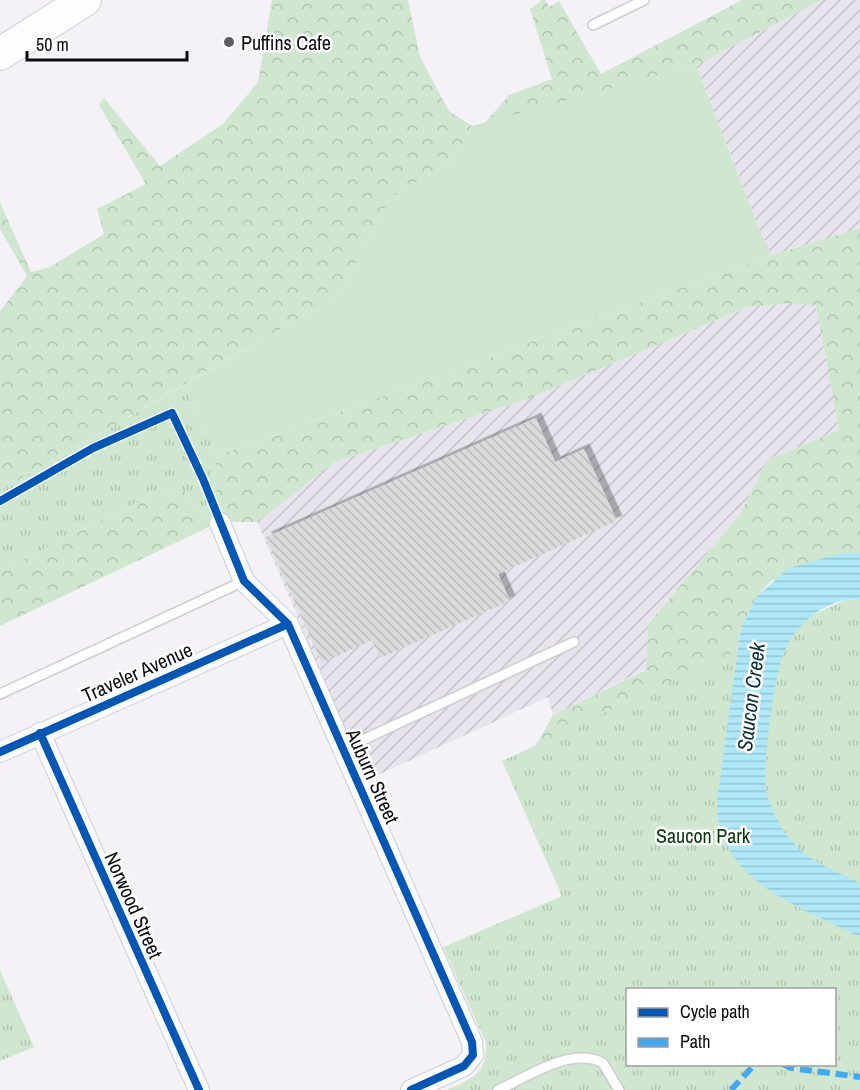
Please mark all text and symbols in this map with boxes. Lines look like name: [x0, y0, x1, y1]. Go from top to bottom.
scale bar: [27, 24, 188, 62]
place label: Puffins Cafe: [241, 29, 331, 56]
text: 50 m: [36, 32, 69, 57]
marker: Puffins Cafe: [222, 35, 236, 49]
street label: Traveler Avenue: [77, 636, 197, 708]
water label: Saucon Creek: [730, 640, 772, 753]
street label: Auburn Street: [340, 723, 406, 828]
park label: Saucon Park: [656, 822, 751, 849]
street label: Norwood Street: [98, 847, 170, 963]
legend: [626, 988, 836, 1066]
text: Cycle path: [680, 999, 750, 1024]
text: Path: [680, 1029, 710, 1054]

